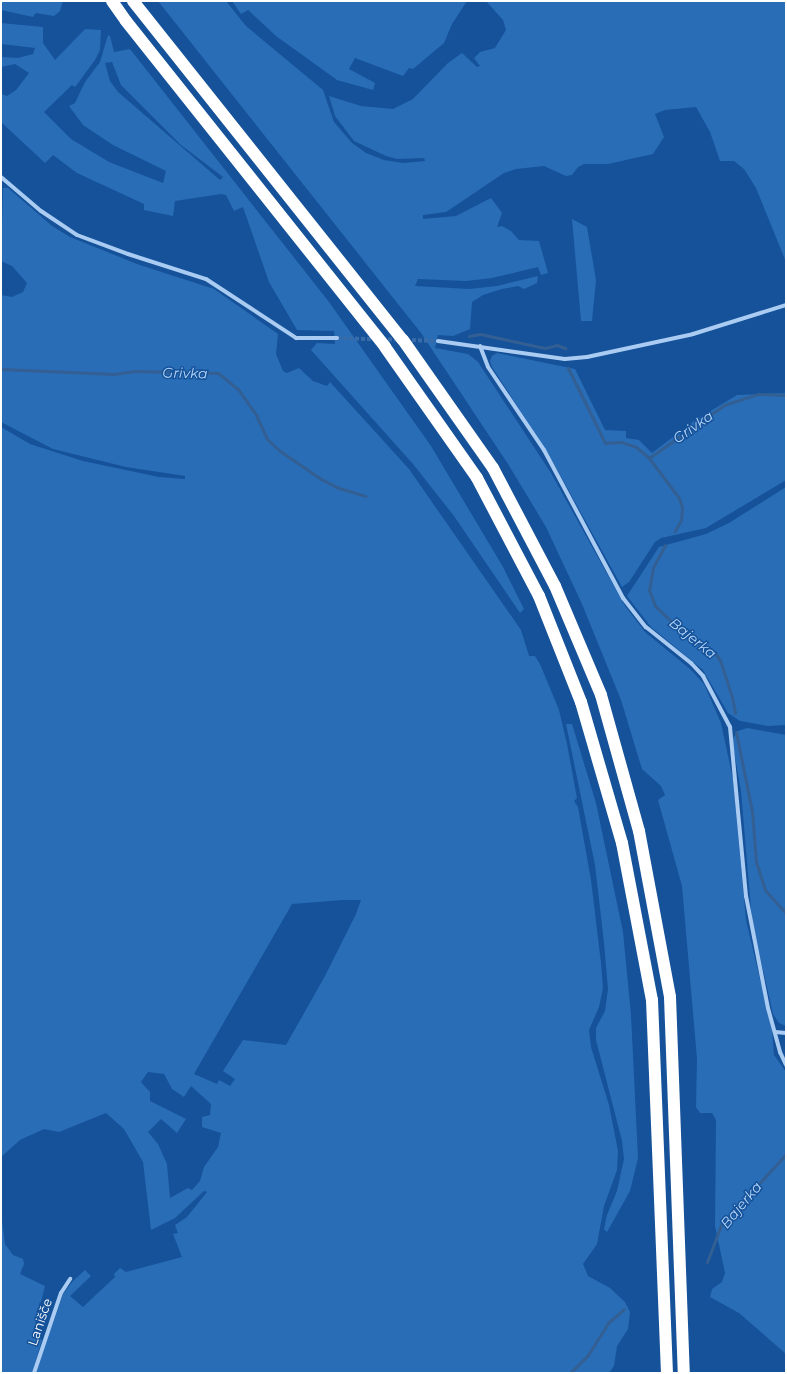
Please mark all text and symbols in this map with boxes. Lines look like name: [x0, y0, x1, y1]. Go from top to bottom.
water label: Grivka: [162, 364, 208, 382]
water label: Grivka: [670, 407, 716, 447]
water label: Bajerka: [666, 614, 720, 662]
water label: Bajerka: [717, 1178, 765, 1232]
street label: Lanišče: [25, 1296, 55, 1348]

